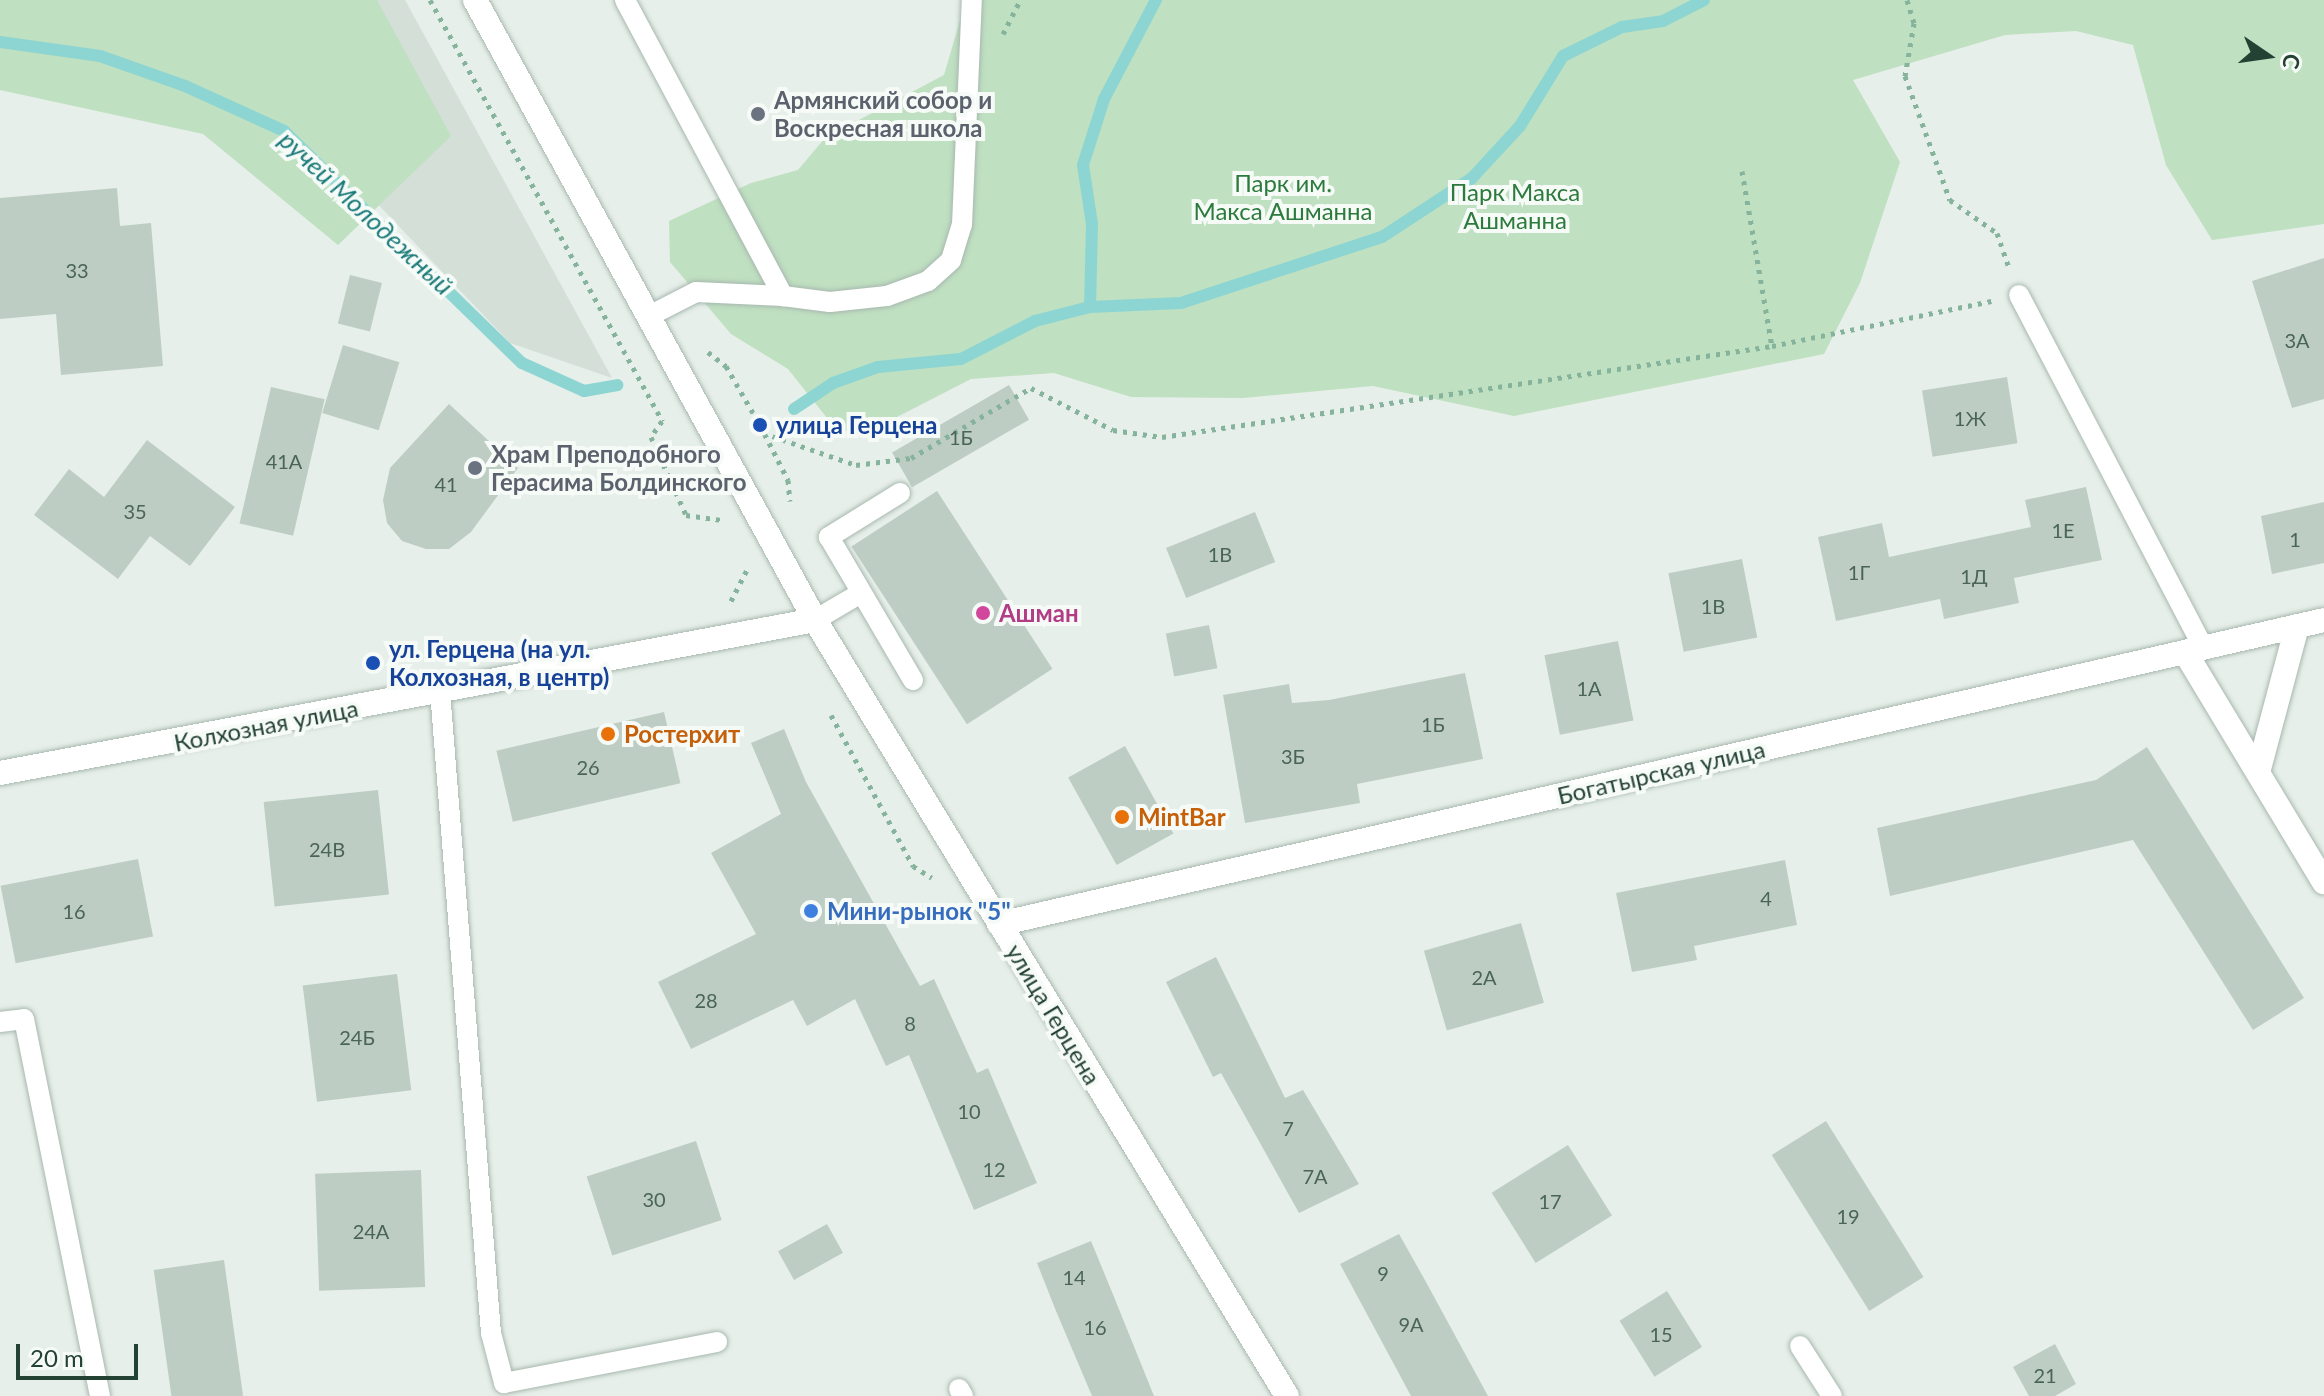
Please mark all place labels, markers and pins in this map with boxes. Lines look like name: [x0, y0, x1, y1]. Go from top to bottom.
place label: Армянский собор и Воскресная школа: [774, 86, 992, 142]
marker: Армянский собор и Воскресная школа: [749, 105, 767, 123]
place label: улица Герцена: [776, 411, 937, 439]
marker: улица Герцена: [751, 416, 769, 434]
place label: Храм Преподобного Герасима Болдинского: [491, 440, 746, 496]
marker: Храм Преподобного Герасима Болдинского: [466, 459, 484, 477]
place label: Ашман: [999, 599, 1079, 627]
marker: Ашман: [974, 604, 992, 622]
place label: ул. Герцена (на ул. Колхозная, в центр): [389, 635, 609, 691]
marker: ул. Герцена (на ул. Колхозная, в центр): [364, 654, 382, 672]
place label: Ростерхит: [624, 720, 740, 748]
marker: Ростерхит: [599, 725, 617, 743]
place label: MintBar: [1138, 803, 1226, 831]
marker: MintBar: [1113, 808, 1131, 826]
place label: Мини-рынок "5": [827, 897, 1011, 925]
marker: Мини-рынок "5": [802, 902, 820, 920]

